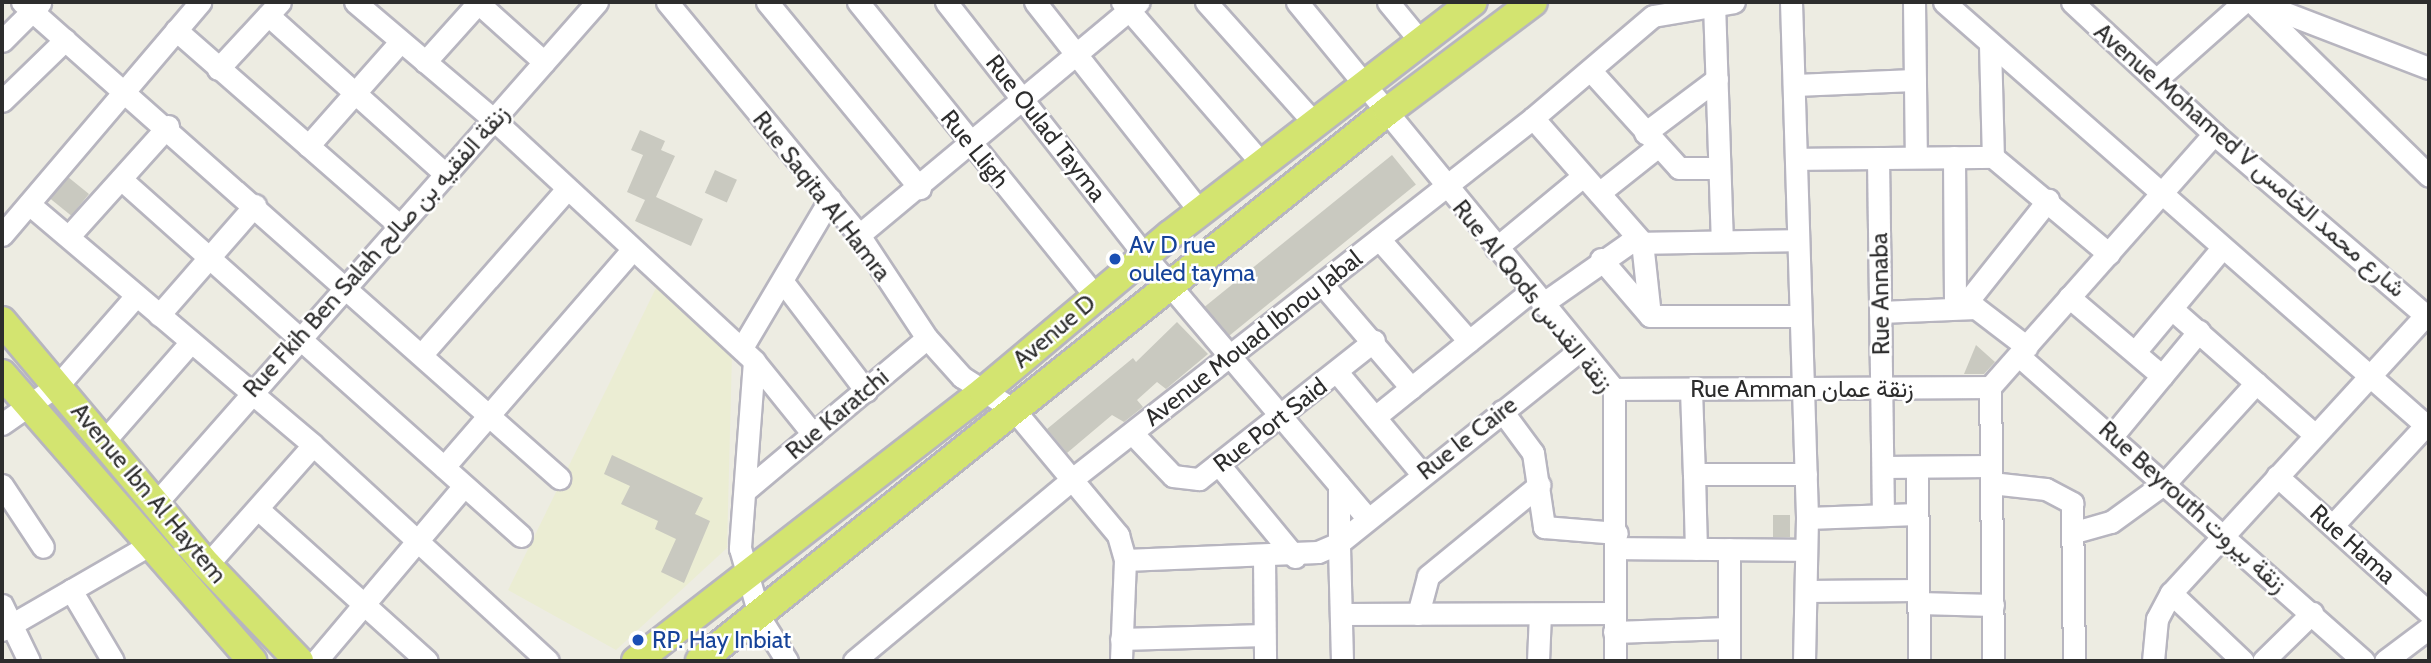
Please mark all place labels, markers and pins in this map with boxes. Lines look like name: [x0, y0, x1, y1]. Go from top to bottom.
place label: Av D rue ouled tayma: [1129, 231, 1255, 287]
marker: Av D rue ouled tayma: [1107, 251, 1123, 267]
place label: RP. Hay Inbiat: [652, 626, 791, 654]
marker: RP. Hay Inbiat: [630, 632, 646, 648]

